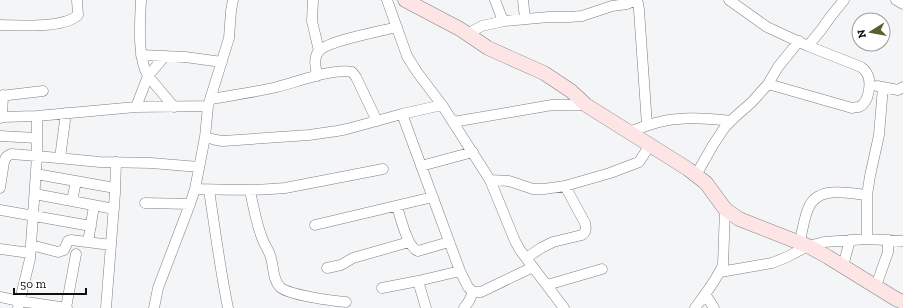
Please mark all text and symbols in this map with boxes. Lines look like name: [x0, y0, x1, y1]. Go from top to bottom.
north arrow: [851, 12, 891, 52]
text: N: [854, 28, 869, 39]
scale bar: [14, 270, 86, 296]
text: 50 m: [20, 277, 47, 291]

